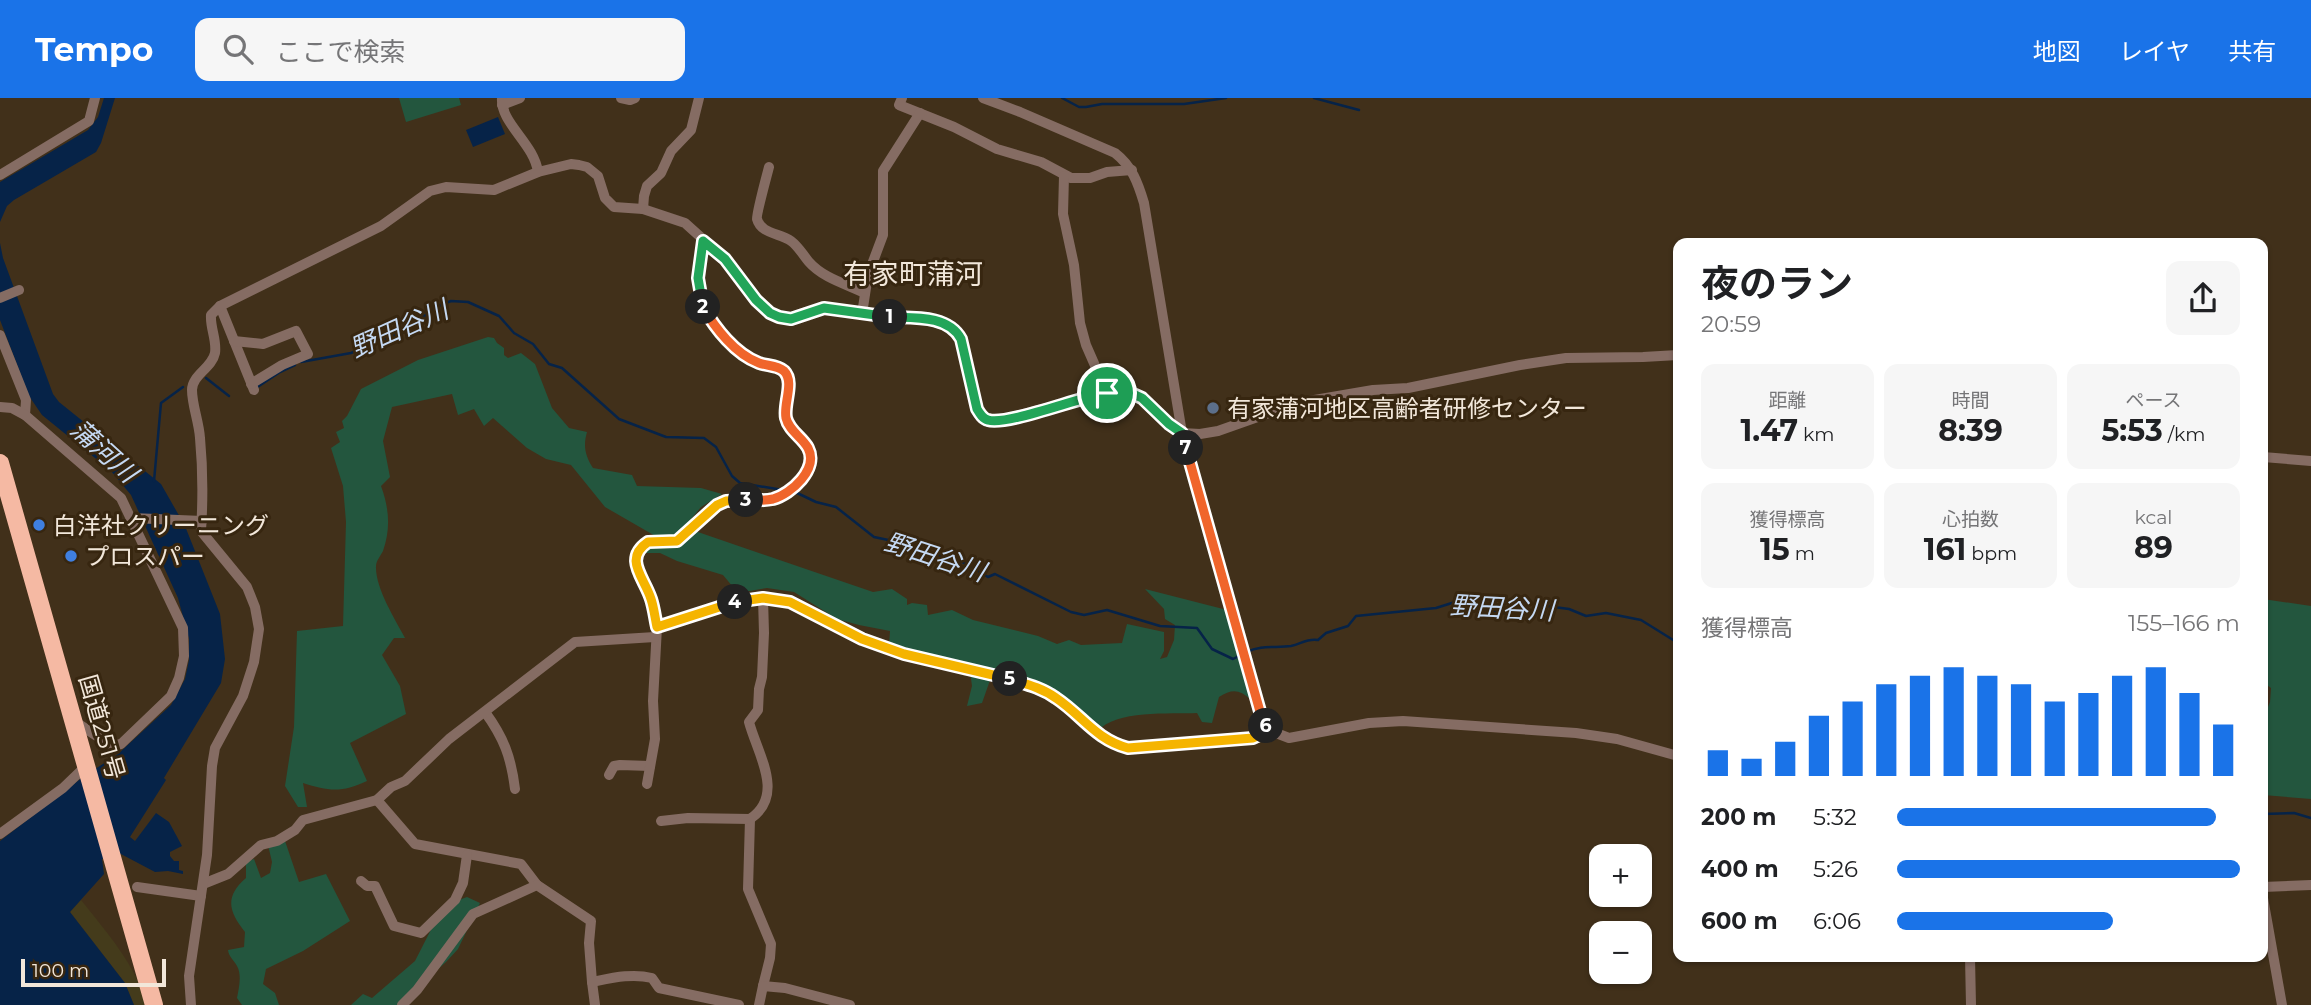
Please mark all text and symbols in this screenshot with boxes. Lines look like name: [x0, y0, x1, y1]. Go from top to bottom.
search box: [195, 18, 685, 81]
text: Tempo: [35, 29, 153, 69]
icon: search: [219, 30, 257, 68]
text: ここで検索: [275, 36, 405, 68]
text: 地図: [2033, 37, 2081, 66]
text: レイヤ: [2119, 37, 2190, 66]
text: 共有: [2228, 37, 2276, 66]
district label: 有家町蒲河: [843, 257, 983, 291]
text: 夜のラン: [1701, 260, 1853, 307]
button: share: [2166, 261, 2240, 335]
pin: 2: [686, 290, 720, 325]
water label: 野田谷川: [345, 292, 456, 365]
text: 2: [697, 295, 708, 318]
pin: 1: [872, 300, 908, 334]
text: 1: [886, 305, 893, 328]
text: 20:59: [1701, 310, 1761, 338]
pin: [1077, 363, 1137, 423]
icon: arrive: [1088, 374, 1126, 412]
text: 距離: [1768, 389, 1807, 412]
text: 時間: [1951, 389, 1990, 412]
text: ペース: [2125, 389, 2182, 412]
place label: 有家蒲河地区高齢者研修センター: [1227, 394, 1587, 423]
marker: 有家蒲河地区高齢者研修センター: [1205, 400, 1221, 416]
text: 1.47: [1741, 412, 1798, 449]
text: 8:39: [1938, 412, 2003, 449]
text: 5:53: [2102, 412, 2163, 449]
water label: 蒲河川: [64, 413, 146, 491]
text: km: [1798, 423, 1835, 446]
text: /km: [2163, 423, 2206, 446]
pin: 7: [1168, 430, 1204, 466]
text: 7: [1180, 436, 1191, 459]
pin: 3: [728, 482, 764, 518]
text: 3: [740, 488, 751, 511]
text: kcal: [2135, 506, 2172, 529]
text: 獲得標高: [1749, 508, 1826, 531]
text: 心拍数: [1942, 508, 1999, 531]
place label: 白洋社クリーニング: [53, 511, 269, 540]
marker: 白洋社クリーニング: [31, 517, 47, 533]
water label: 野田谷川: [881, 526, 992, 589]
text: 89: [2134, 529, 2173, 566]
text: 15: [1760, 531, 1790, 568]
text: 161: [1924, 531, 1966, 568]
place label: プロスパー: [85, 542, 205, 571]
text: m: [1790, 542, 1815, 565]
text: bpm: [1966, 542, 2017, 565]
marker: プロスパー: [63, 548, 79, 564]
pin: 4: [718, 584, 752, 620]
water label: 野田谷川: [1449, 589, 1558, 627]
text: 4: [728, 590, 741, 613]
text: 155–166 m: [2128, 609, 2240, 637]
text: 獲得標高: [1701, 614, 1793, 642]
pin: 5: [992, 662, 1028, 696]
text: 5: [1004, 667, 1015, 690]
street label: 国道251号: [73, 671, 131, 783]
pin: 6: [1248, 708, 1284, 744]
text: 6: [1259, 714, 1272, 737]
text: 200 m: [1701, 803, 1776, 831]
text: 5:32: [1813, 803, 1857, 831]
map controls: [1589, 844, 1652, 984]
button: +: [1589, 844, 1652, 907]
text: 400 m: [1701, 855, 1779, 883]
text: 5:26: [1813, 855, 1858, 883]
text: 600 m: [1701, 907, 1778, 935]
text: 6:06: [1813, 907, 1861, 935]
button: −: [1589, 921, 1652, 984]
scale bar: [21, 956, 166, 988]
text: 100 m: [32, 959, 89, 982]

